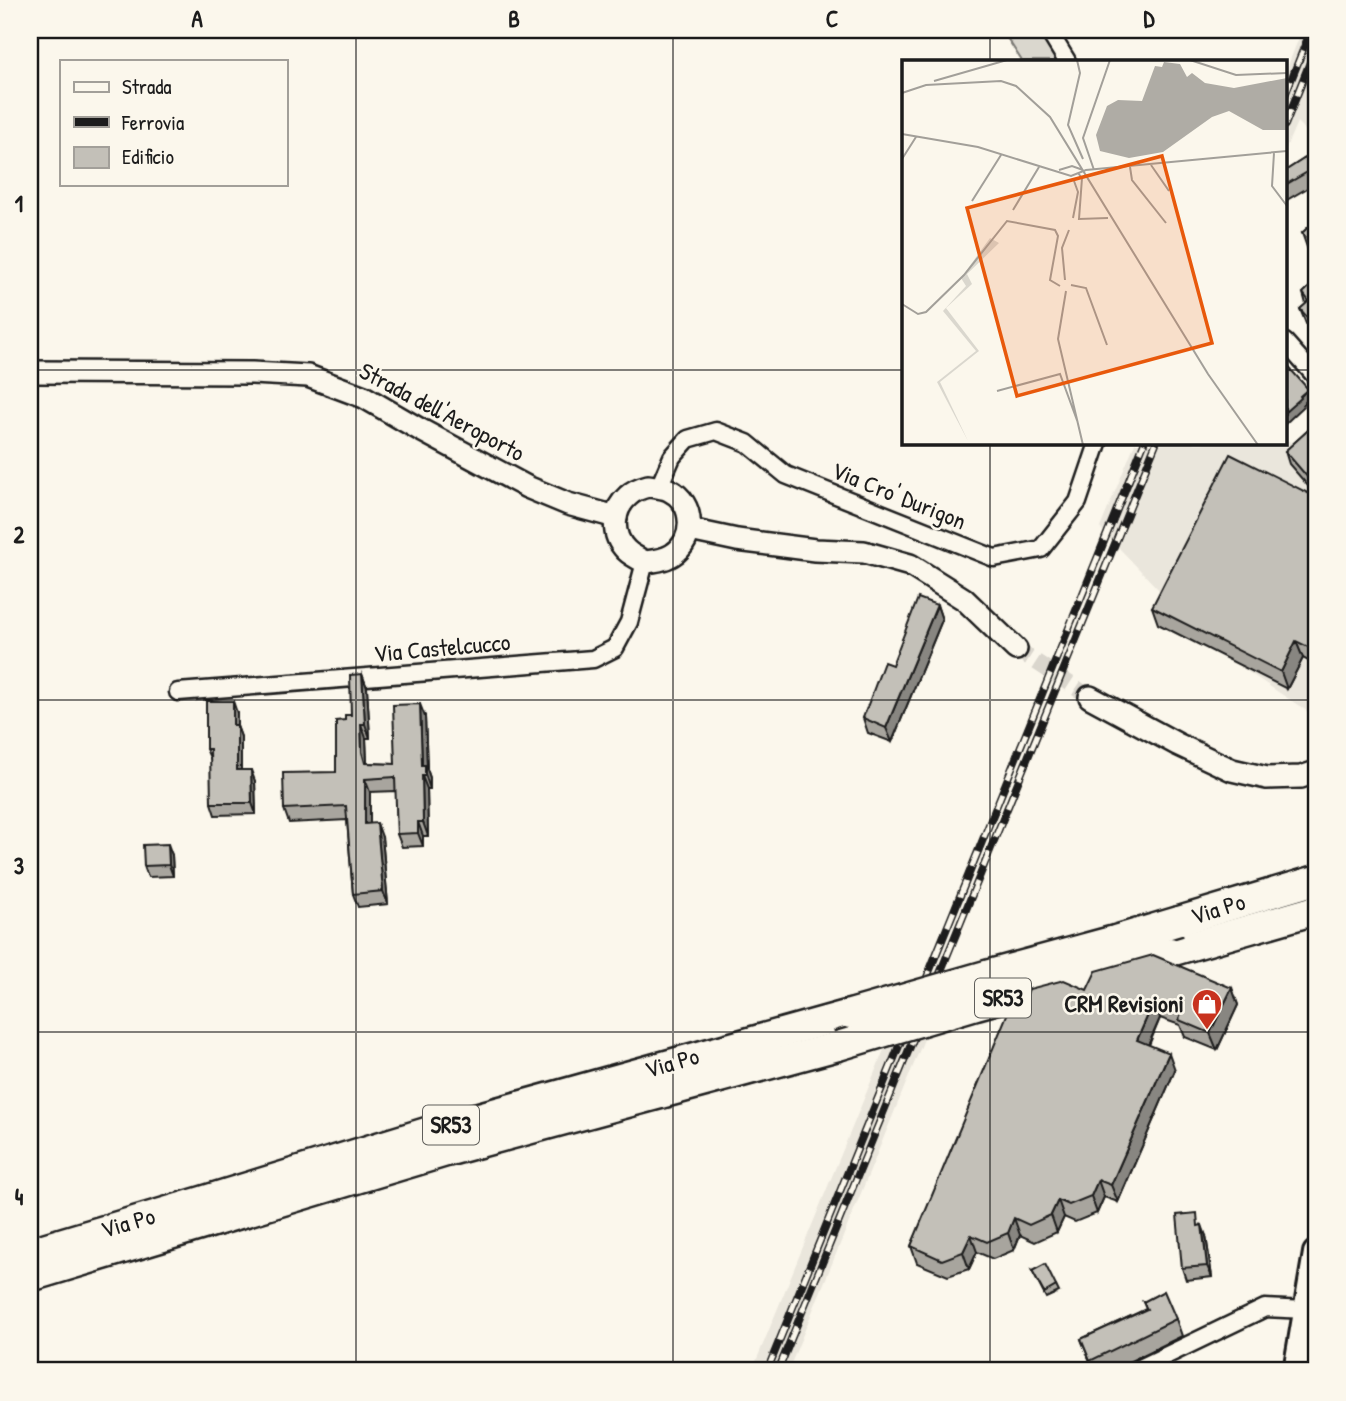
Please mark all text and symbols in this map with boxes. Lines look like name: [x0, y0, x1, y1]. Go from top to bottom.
text: A: [191, 3, 203, 34]
text: B: [508, 3, 520, 34]
text: C: [826, 3, 838, 34]
text: D: [1144, 3, 1156, 34]
legend: [60, 60, 287, 186]
inset map: [902, 60, 1286, 444]
text: Strada: [122, 72, 172, 101]
text: Ferrovia: [121, 108, 184, 137]
text: Edificio: [122, 142, 174, 171]
text: 1: [15, 188, 23, 219]
street label: Strada dell'Aeroporto: [354, 354, 531, 468]
street label: Via Cro' Durigon: [827, 454, 971, 537]
text: 2: [14, 519, 25, 550]
street label: Via Castelcucco: [372, 625, 512, 669]
text: 3: [14, 850, 24, 881]
street label: Via Po: [1187, 885, 1249, 931]
road number: SR53: [975, 979, 1031, 1018]
place label: CRM Revisioni: [1064, 987, 1184, 1019]
shop icon: CRM Revisioni: [1190, 987, 1224, 1031]
street label: Via Po: [641, 1039, 703, 1085]
road number: SR53: [423, 1106, 479, 1144]
text: 4: [15, 1181, 24, 1212]
street label: Via Po: [97, 1199, 159, 1245]

